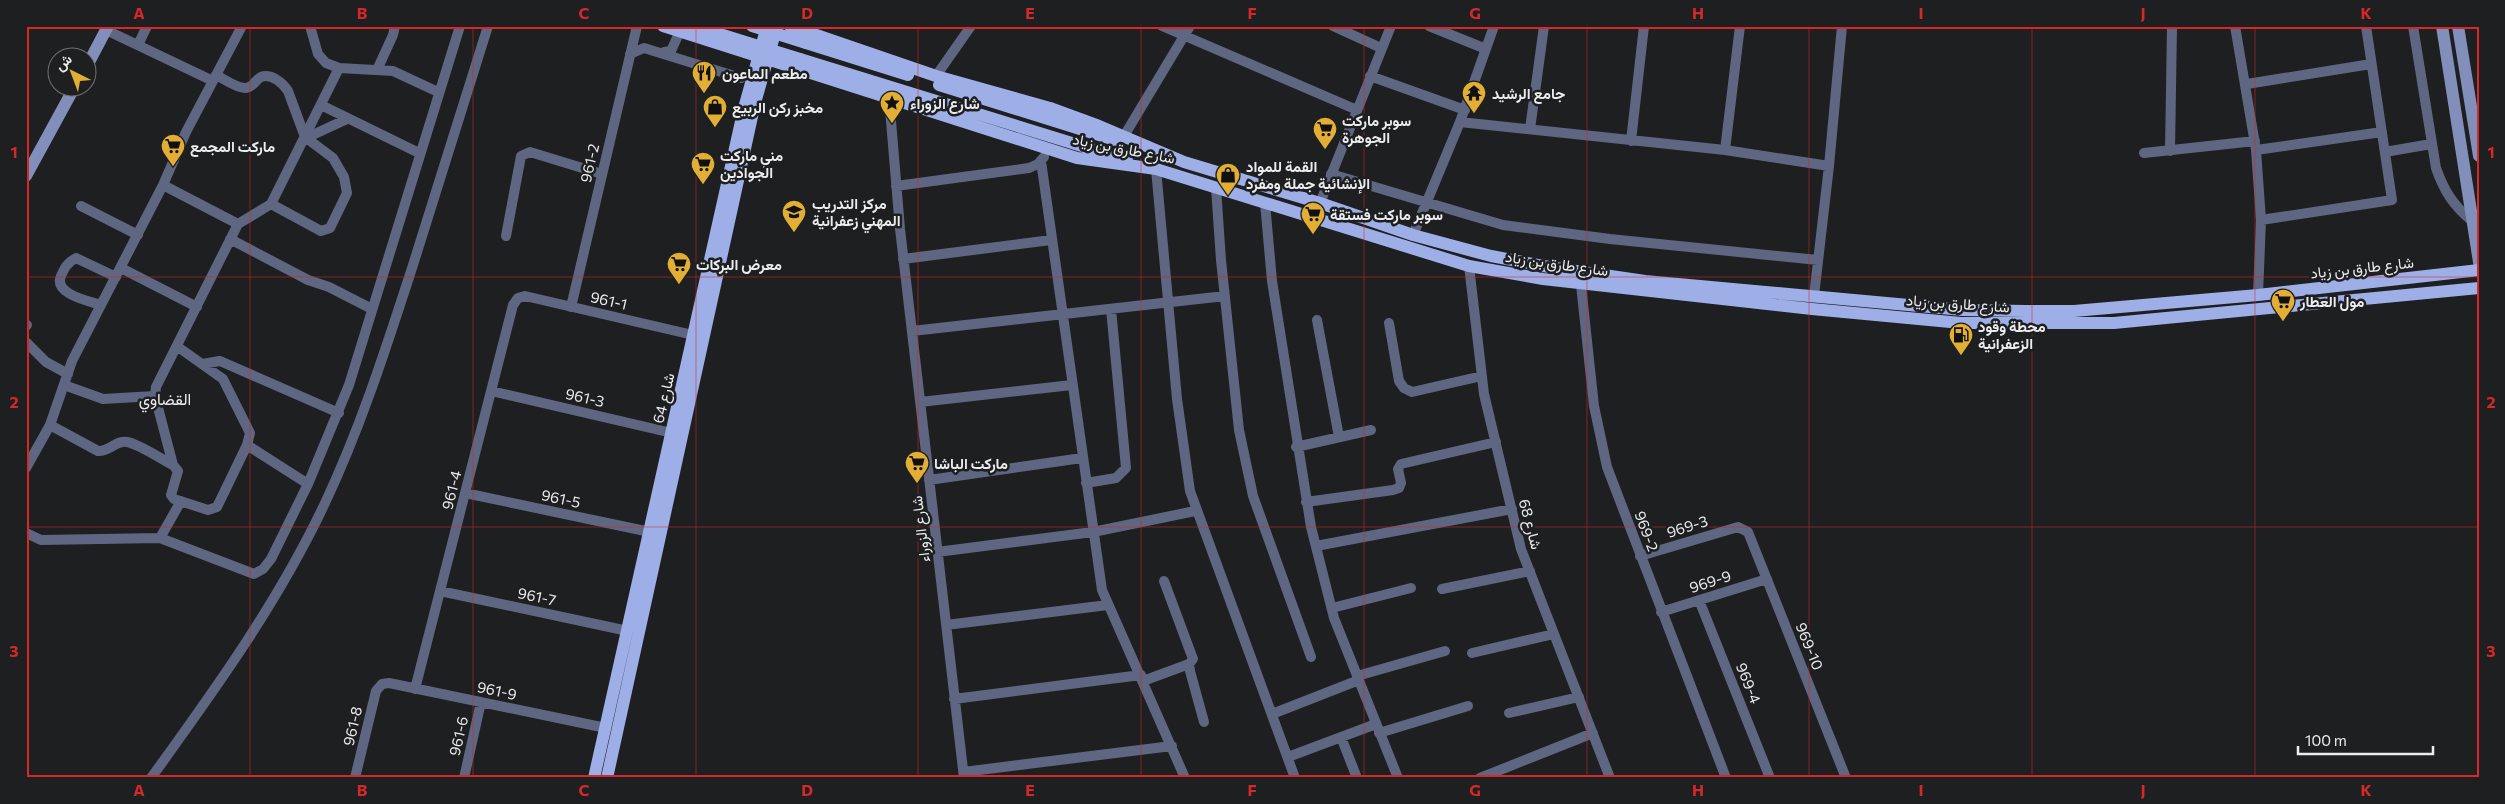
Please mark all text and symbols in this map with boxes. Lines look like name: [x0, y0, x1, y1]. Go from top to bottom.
text: A: [133, 3, 145, 22]
text: B: [357, 3, 368, 22]
text: C: [579, 3, 590, 22]
text: D: [801, 3, 813, 22]
text: E: [1025, 3, 1035, 22]
text: F: [1247, 3, 1257, 22]
text: G: [1469, 3, 1481, 22]
text: H: [1692, 3, 1704, 22]
text: I: [1918, 3, 1924, 22]
text: J: [2140, 3, 2146, 22]
text: K: [2360, 3, 2372, 22]
north arrow: [48, 48, 98, 98]
text: ش: [51, 50, 76, 75]
restaurant icon: مطعم الماعون: [691, 60, 717, 94]
place label: مطعم الماعون: [722, 64, 808, 84]
temple icon: جامع الرشيد: [1461, 80, 1487, 114]
place label: جامع الرشيد: [1492, 84, 1565, 104]
place icon: شارع الزوراء: [879, 90, 905, 124]
shop icon: مخبز ركن الربيع: [702, 94, 728, 128]
place label: شارع الزوراء: [910, 94, 980, 114]
place label: مخبز ركن الربيع: [732, 98, 823, 118]
place label: سوبر ماركت الجوهرة: [1342, 111, 1411, 147]
supermarket icon: سوبر ماركت الجوهرة: [1312, 116, 1338, 150]
street label: شارع طارق بن زياد: [1071, 129, 1177, 170]
supermarket icon: ماركت المجمع: [160, 133, 186, 167]
place label: ماركت المجمع: [190, 137, 275, 157]
text: 1: [10, 142, 18, 161]
street label: 961-2: [576, 142, 602, 184]
text: 1: [2487, 142, 2495, 161]
place label: مني ماركت الجوادين: [720, 146, 783, 182]
supermarket icon: مني ماركت الجوادين: [690, 151, 716, 185]
place label: القمة للمواد الإنشائية جملة ومفرد: [1246, 157, 1370, 194]
shop icon: القمة للمواد الإنشائية جملة ومفرد: [1215, 162, 1241, 196]
place label: مركز التدريب المهني زعفرانية: [812, 194, 901, 234]
school or university icon: مركز التدريب المهني زعفرانية: [781, 199, 807, 233]
supermarket icon: سوبر ماركت فستقة: [1300, 201, 1326, 235]
place label: سوبر ماركت فستقة: [1330, 205, 1443, 224]
street label: شارع طارق بن زياد: [1504, 247, 1610, 282]
supermarket icon: معرض البركات: [666, 251, 692, 285]
street label: شارع طارق بن زياد: [2309, 253, 2415, 284]
place label: معرض البركات: [696, 255, 782, 274]
street label: 961-1: [589, 287, 629, 313]
supermarket icon: مول العطار: [2270, 288, 2296, 322]
street label: شارع طارق بن زياد: [1905, 290, 2011, 319]
place label: مول العطار: [2299, 292, 2364, 311]
place label: محطة وقود الزعفرانية: [1978, 317, 2046, 353]
fuel station icon: محطة وقود الزعفرانية: [1948, 322, 1974, 356]
street label: شارع 64: [648, 371, 680, 426]
street label: 961-3: [564, 384, 606, 410]
district label: القضاوي: [139, 389, 191, 413]
text: 2: [9, 392, 19, 411]
text: 2: [2486, 392, 2496, 411]
supermarket icon: ماركت الباشا: [904, 450, 930, 484]
place label: ماركت الباشا: [934, 454, 1008, 473]
street label: 961-4: [437, 468, 465, 512]
street label: 961-5: [540, 485, 582, 511]
street label: شارع الزوراء: [907, 494, 936, 563]
street label: شارع 68: [1513, 497, 1546, 552]
street label: 969-2: [1631, 508, 1663, 554]
street label: 969-3: [1664, 511, 1710, 541]
street label: 969-9: [1687, 566, 1733, 596]
street label: 961-7: [516, 583, 558, 609]
street label: 969-10: [1792, 620, 1828, 672]
text: 3: [9, 641, 19, 660]
text: 3: [2486, 641, 2496, 660]
street label: 969-4: [1733, 660, 1765, 706]
street label: 961-9: [476, 677, 518, 703]
street label: 961-8: [339, 704, 365, 748]
street label: 961-6: [445, 714, 471, 758]
scale bar: [2298, 724, 2432, 756]
text: 100 m: [2305, 731, 2347, 749]
text: A: [133, 780, 145, 799]
text: B: [357, 780, 368, 799]
text: C: [579, 780, 590, 799]
text: D: [801, 780, 813, 799]
text: E: [1025, 780, 1035, 799]
text: F: [1247, 780, 1257, 799]
text: G: [1469, 780, 1481, 799]
text: H: [1692, 780, 1704, 799]
text: I: [1918, 780, 1924, 799]
text: J: [2140, 780, 2146, 799]
text: K: [2360, 780, 2372, 799]

